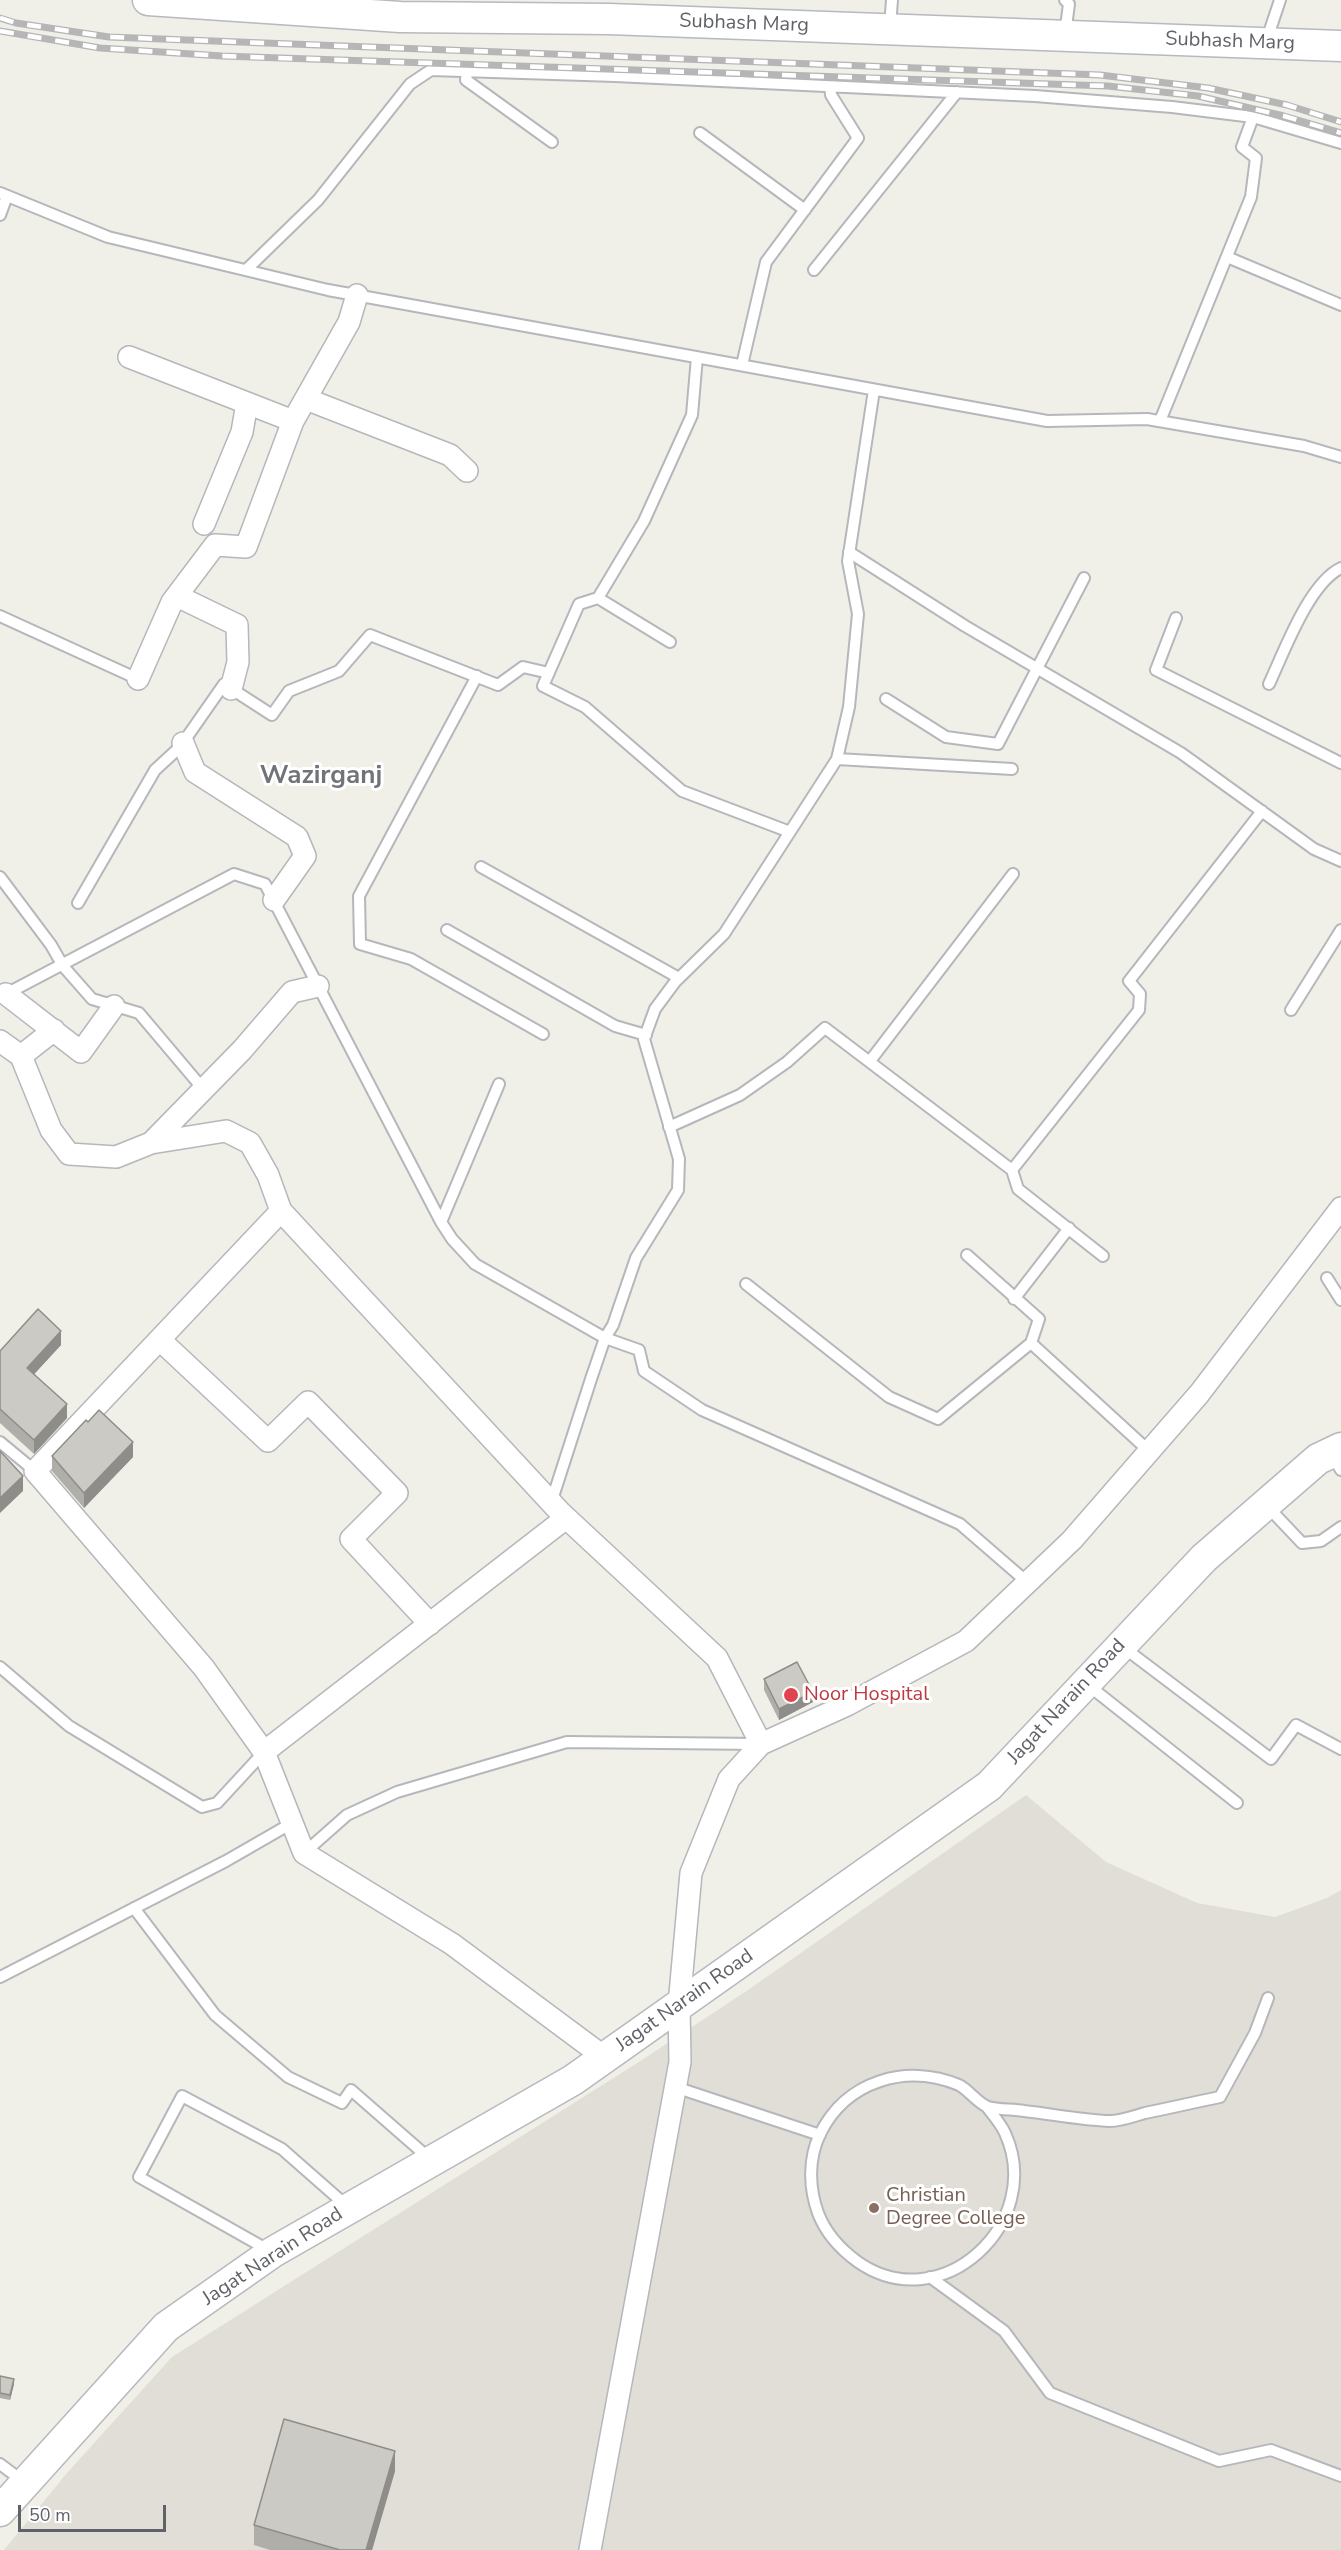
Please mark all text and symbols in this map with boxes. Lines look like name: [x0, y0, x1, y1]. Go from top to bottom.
street label: Subhash Marg: [679, 10, 809, 38]
street label: Subhash Marg: [1165, 28, 1295, 56]
district label: Wazirganj: [260, 761, 382, 793]
street label: Jagat Narain Road: [1003, 1634, 1131, 1770]
place label: Noor Hospital: [804, 1683, 929, 1707]
marker: Noor Hospital: [782, 1686, 800, 1704]
street label: Jagat Narain Road: [612, 1945, 758, 2057]
place label: Christian Degree College: [886, 2184, 1025, 2231]
marker: Christian Degree College: [867, 2201, 881, 2215]
street label: Jagat Narain Road: [198, 2203, 348, 2311]
scale bar: [21, 2493, 170, 2531]
text: 50 m: [29, 2503, 71, 2527]

